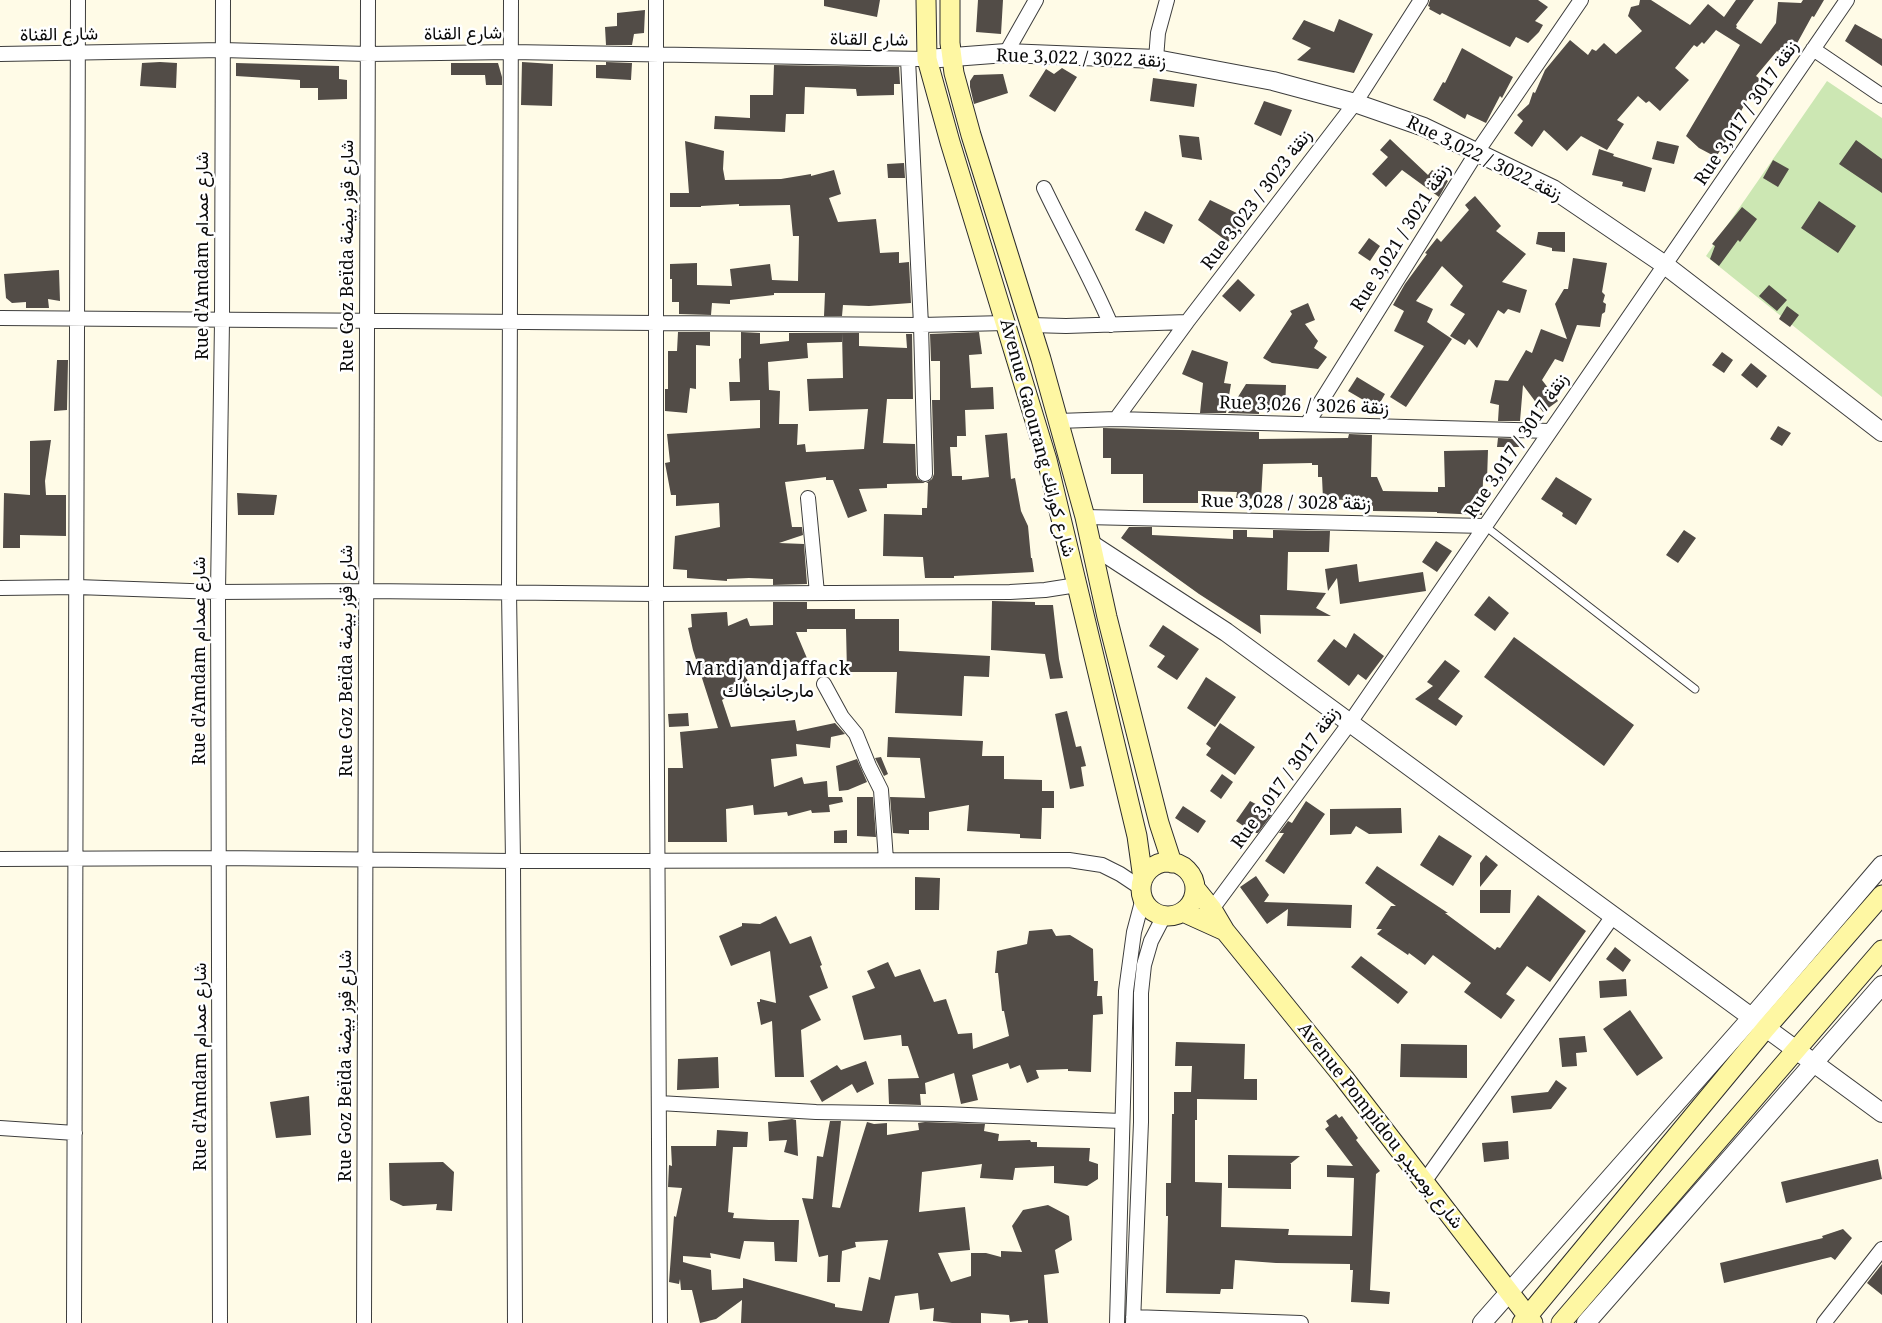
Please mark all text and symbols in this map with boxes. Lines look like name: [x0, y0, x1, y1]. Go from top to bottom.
street label: شارع القناة: [424, 23, 502, 45]
street label: شارع القناة: [20, 24, 98, 46]
street label: شارع القناة: [830, 29, 908, 51]
street label: Rue 3,017 / زنقة 3017: [1690, 36, 1804, 190]
street label: Rue 3,022 / زنقة 3022: [996, 45, 1166, 73]
street label: Rue 3,022 / زنقة 3022: [1403, 112, 1565, 206]
street label: Rue 3,023 / زنقة 3023: [1197, 126, 1317, 274]
street label: Rue Goz Beïda شارع قوز بيضة: [337, 140, 359, 372]
street label: Rue d'Amdam شارع عمدام: [192, 152, 214, 360]
street label: Rue 3,021 / زنقة 3021: [1347, 160, 1455, 316]
street label: Avenue Gaourang شارع كورانك: [995, 317, 1079, 559]
street label: Rue 3,017 / زنقة 3017: [1460, 369, 1574, 523]
street label: Rue 3,026 / زنقة 3026: [1219, 392, 1389, 420]
street label: Rue 3,028 / زنقة 3028: [1201, 491, 1371, 515]
street label: Rue Goz Beïda شارع قوز بيضة: [336, 545, 358, 777]
street label: Rue d'Amdam شارع عمدام: [189, 557, 211, 765]
district label: Mardjandjaffack مارجانجافاك: [683, 659, 853, 703]
street label: Rue 3,017 / زنقة 3017: [1227, 703, 1345, 853]
street label: Rue Goz Beïda شارع قوز بيضة: [335, 950, 357, 1182]
street label: Rue d'Amdam شارع عمدام: [190, 963, 212, 1171]
street label: Avenue Pompidou شارع بومبيدو: [1293, 1019, 1467, 1233]

